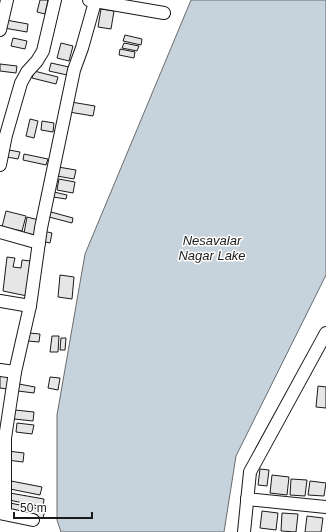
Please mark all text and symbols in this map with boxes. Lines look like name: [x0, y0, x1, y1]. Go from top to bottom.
water label: Nesavalar Nagar Lake: [178, 233, 246, 263]
scale bar: [14, 494, 92, 520]
text: 50 m: [20, 501, 47, 515]

